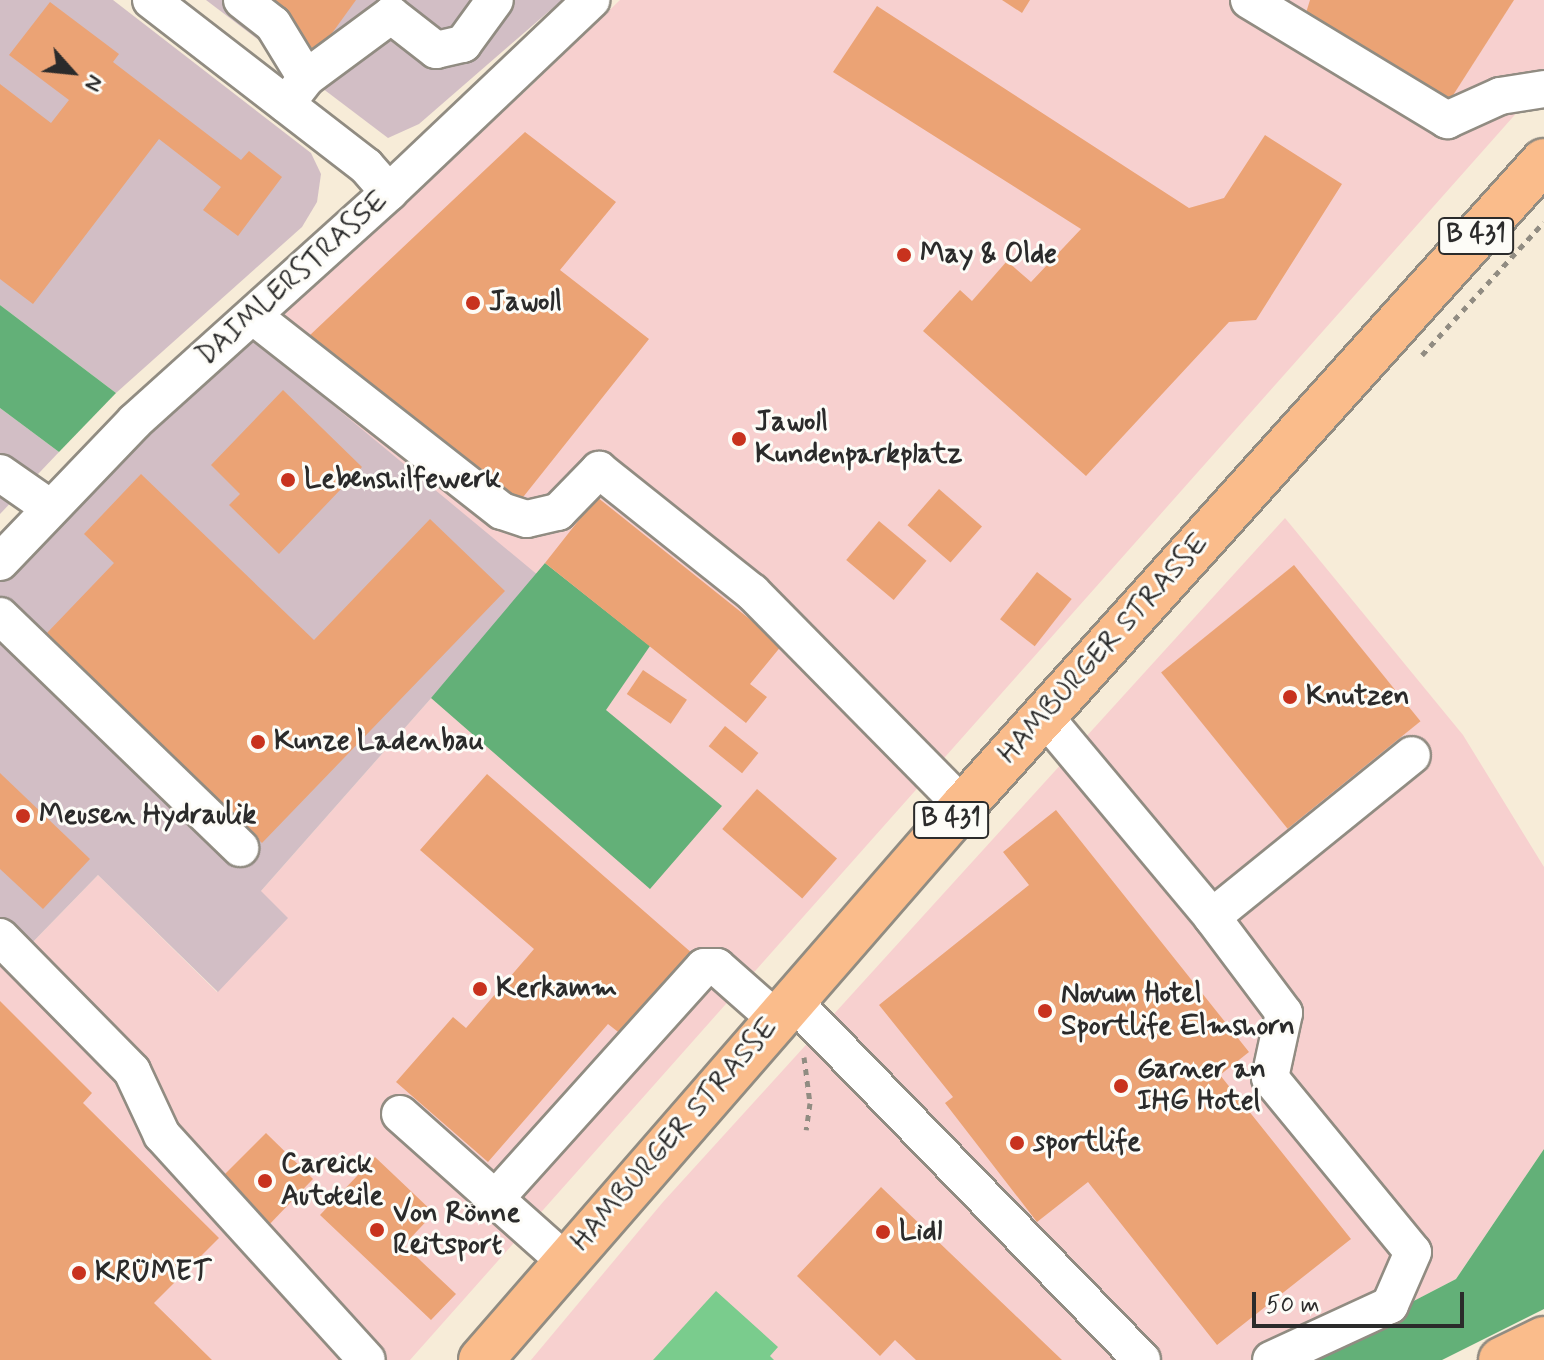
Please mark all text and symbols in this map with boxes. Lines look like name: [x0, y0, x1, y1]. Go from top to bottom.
north arrow: [32, 32, 112, 112]
text: N: [78, 70, 109, 96]
street label: DAIMLERSTRASSE: [191, 184, 395, 374]
road number: B 431: [1438, 214, 1514, 258]
place label: May & Olde: [920, 238, 1057, 272]
marker: May & Olde: [895, 246, 913, 264]
place label: Jawoll: [489, 286, 562, 320]
marker: Jawoll: [464, 294, 482, 312]
place label: Jawoll Kundenparkplatz: [755, 406, 962, 472]
marker: Jawoll Kundenparkplatz: [730, 430, 748, 448]
place label: Lebenshilfewerk: [304, 463, 501, 497]
marker: Lebenshilfewerk: [279, 471, 297, 489]
street label: HAMBURGER STRASSE: [992, 527, 1216, 771]
place label: Knutzen: [1306, 680, 1409, 714]
marker: Knutzen: [1281, 688, 1299, 706]
place label: Kunze Ladenbau: [274, 725, 481, 759]
marker: Kunze Ladenbau: [249, 733, 267, 751]
road number: B 431: [913, 798, 989, 842]
place label: Meusen Hydraulik: [39, 799, 256, 833]
marker: Meusen Hydraulik: [14, 807, 32, 825]
place label: Kerkamm: [496, 972, 617, 1006]
place label: Novum Hotel Sportlife Elmshorn: [1061, 978, 1292, 1044]
marker: Kerkamm: [471, 980, 489, 998]
marker: Novum Hotel Sportlife Elmshorn: [1036, 1002, 1054, 1020]
street label: HAMBURGER STRASSE: [565, 1012, 785, 1258]
place label: Garner an IHG Hotel: [1137, 1053, 1262, 1119]
marker: Garner an IHG Hotel: [1112, 1077, 1130, 1095]
place label: sportlife: [1033, 1126, 1141, 1160]
marker: sportlife: [1008, 1134, 1026, 1152]
place label: Careick Autoteile: [281, 1148, 383, 1214]
marker: Careick Autoteile: [256, 1172, 274, 1190]
place label: Von Rönne Reitsport: [393, 1197, 517, 1263]
place label: Lidl: [899, 1215, 942, 1249]
marker: Von Rönne Reitsport: [368, 1221, 386, 1239]
marker: Lidl: [874, 1223, 892, 1241]
place label: KRÜMET: [95, 1256, 211, 1290]
marker: KRÜMET: [70, 1264, 88, 1282]
scale bar: [1256, 1276, 1468, 1326]
text: 50 m: [1266, 1290, 1320, 1321]

